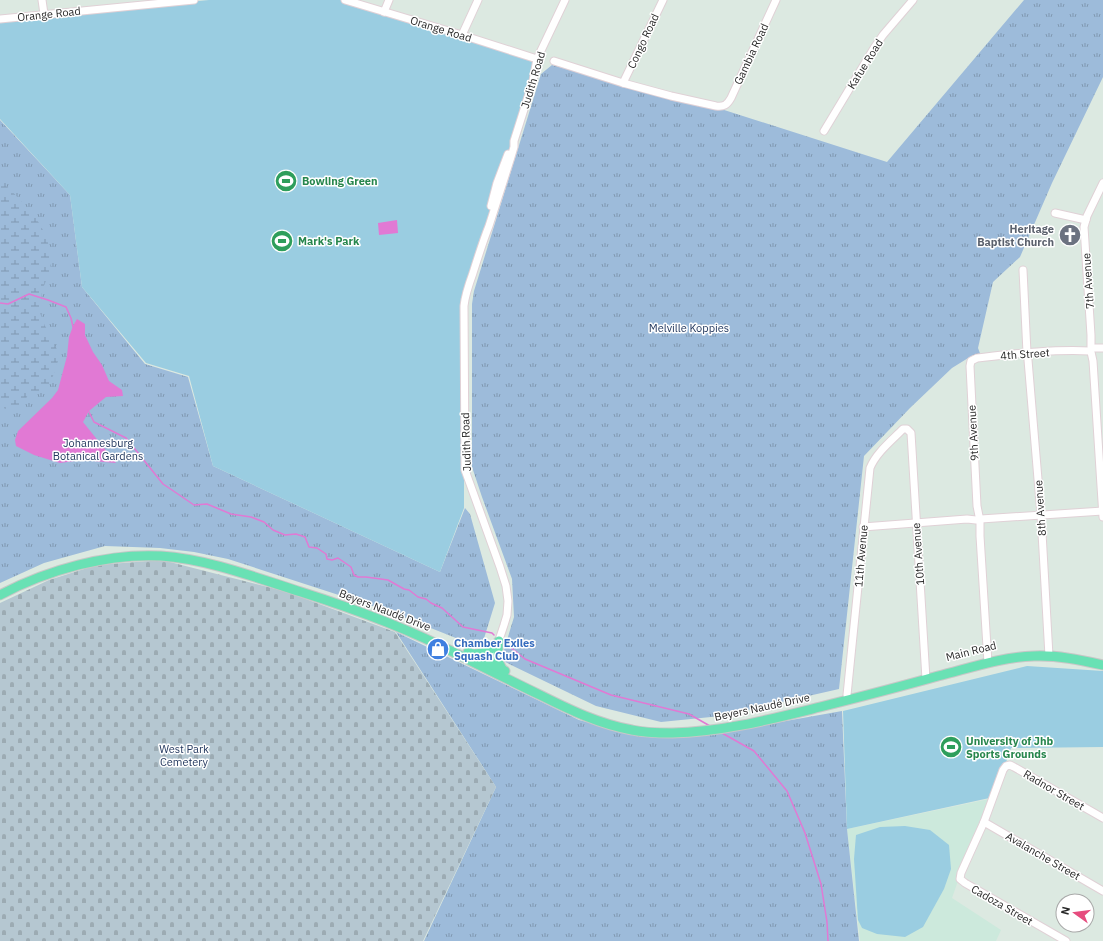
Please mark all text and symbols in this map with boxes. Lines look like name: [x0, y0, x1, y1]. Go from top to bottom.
street label: Orange Road: [17, 4, 81, 24]
street label: Congo Road: [624, 11, 662, 71]
street label: Orange Road: [409, 13, 473, 45]
street label: Gambia Road: [731, 21, 771, 87]
street label: Kafue Road: [844, 36, 886, 92]
street label: Judith Road: [518, 50, 548, 110]
sports icon: Bowling Green: [273, 168, 299, 194]
place label: Bowling Green: [302, 174, 378, 188]
place label: Heritage Baptist Church: [977, 222, 1054, 249]
church icon: Heritage Baptist Church: [1057, 222, 1083, 248]
sports icon: Mark's Park: [269, 228, 295, 254]
place label: Mark's Park: [298, 234, 360, 248]
street label: 7th Avenue: [1079, 253, 1097, 309]
park label: Melville Koppies: [649, 321, 729, 335]
street label: 4th Street: [1000, 345, 1050, 363]
street label: 9th Avenue: [965, 405, 981, 461]
street label: Judith Road: [458, 412, 474, 472]
park label: Johannesburg Botanical Gardens: [53, 436, 143, 463]
street label: 8th Avenue: [1031, 480, 1049, 536]
street label: 10th Avenue: [909, 522, 927, 586]
street label: 11th Avenue: [851, 524, 871, 588]
street label: Beyers Naudé Drive: [337, 586, 433, 634]
shop icon: Chamber Exiles Squash Club: [425, 636, 451, 662]
place label: Chamber Exiles Squash Club: [454, 636, 535, 663]
street label: Main Road: [944, 638, 998, 664]
street label: Beyers Naudé Drive: [713, 690, 811, 724]
sports icon: University of Jhb Sports Grounds: [938, 734, 964, 760]
place label: University of Jhb Sports Grounds: [966, 734, 1054, 761]
park label: West Park Cemetery: [159, 742, 209, 769]
street label: Radnor Street: [1021, 767, 1087, 813]
street label: Avalanche Street: [1003, 829, 1083, 883]
street label: Cadoza Street: [969, 882, 1035, 928]
north arrow: [1055, 893, 1095, 933]
text: N: [1058, 905, 1073, 916]

